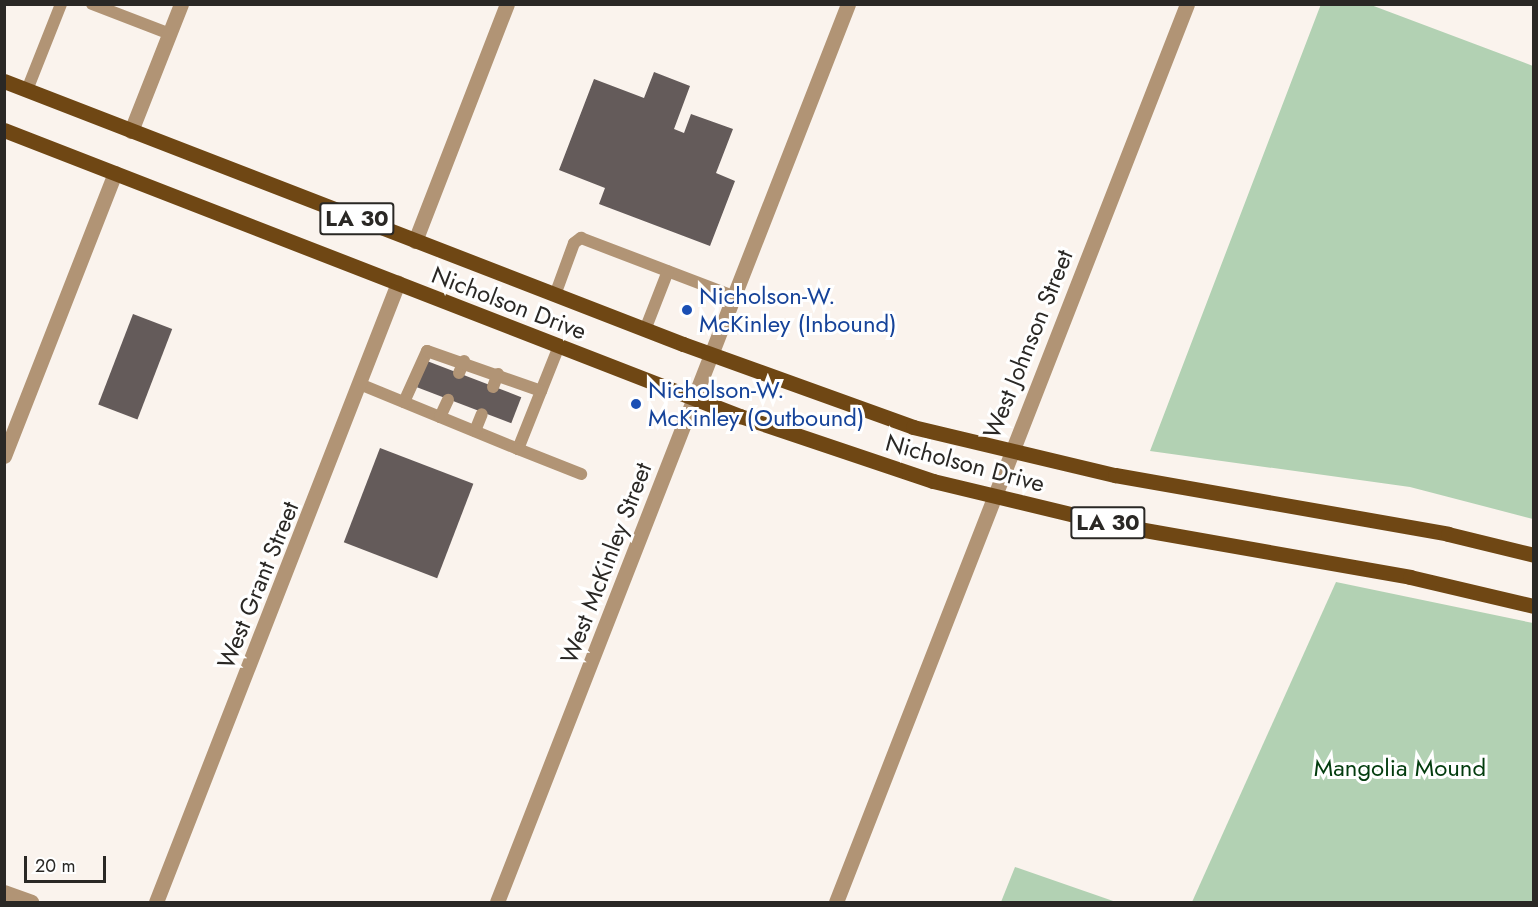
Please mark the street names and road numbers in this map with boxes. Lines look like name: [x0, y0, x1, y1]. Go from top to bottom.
road number: LA 30: [318, 200, 396, 238]
street label: West Johnson Street: [977, 246, 1079, 442]
street label: Nicholson Drive: [428, 260, 590, 346]
street label: Nicholson Drive: [882, 428, 1048, 498]
street label: West McKinley Street: [554, 459, 658, 667]
street label: West Grant Street: [211, 497, 305, 673]
road number: LA 30: [1069, 504, 1147, 542]

